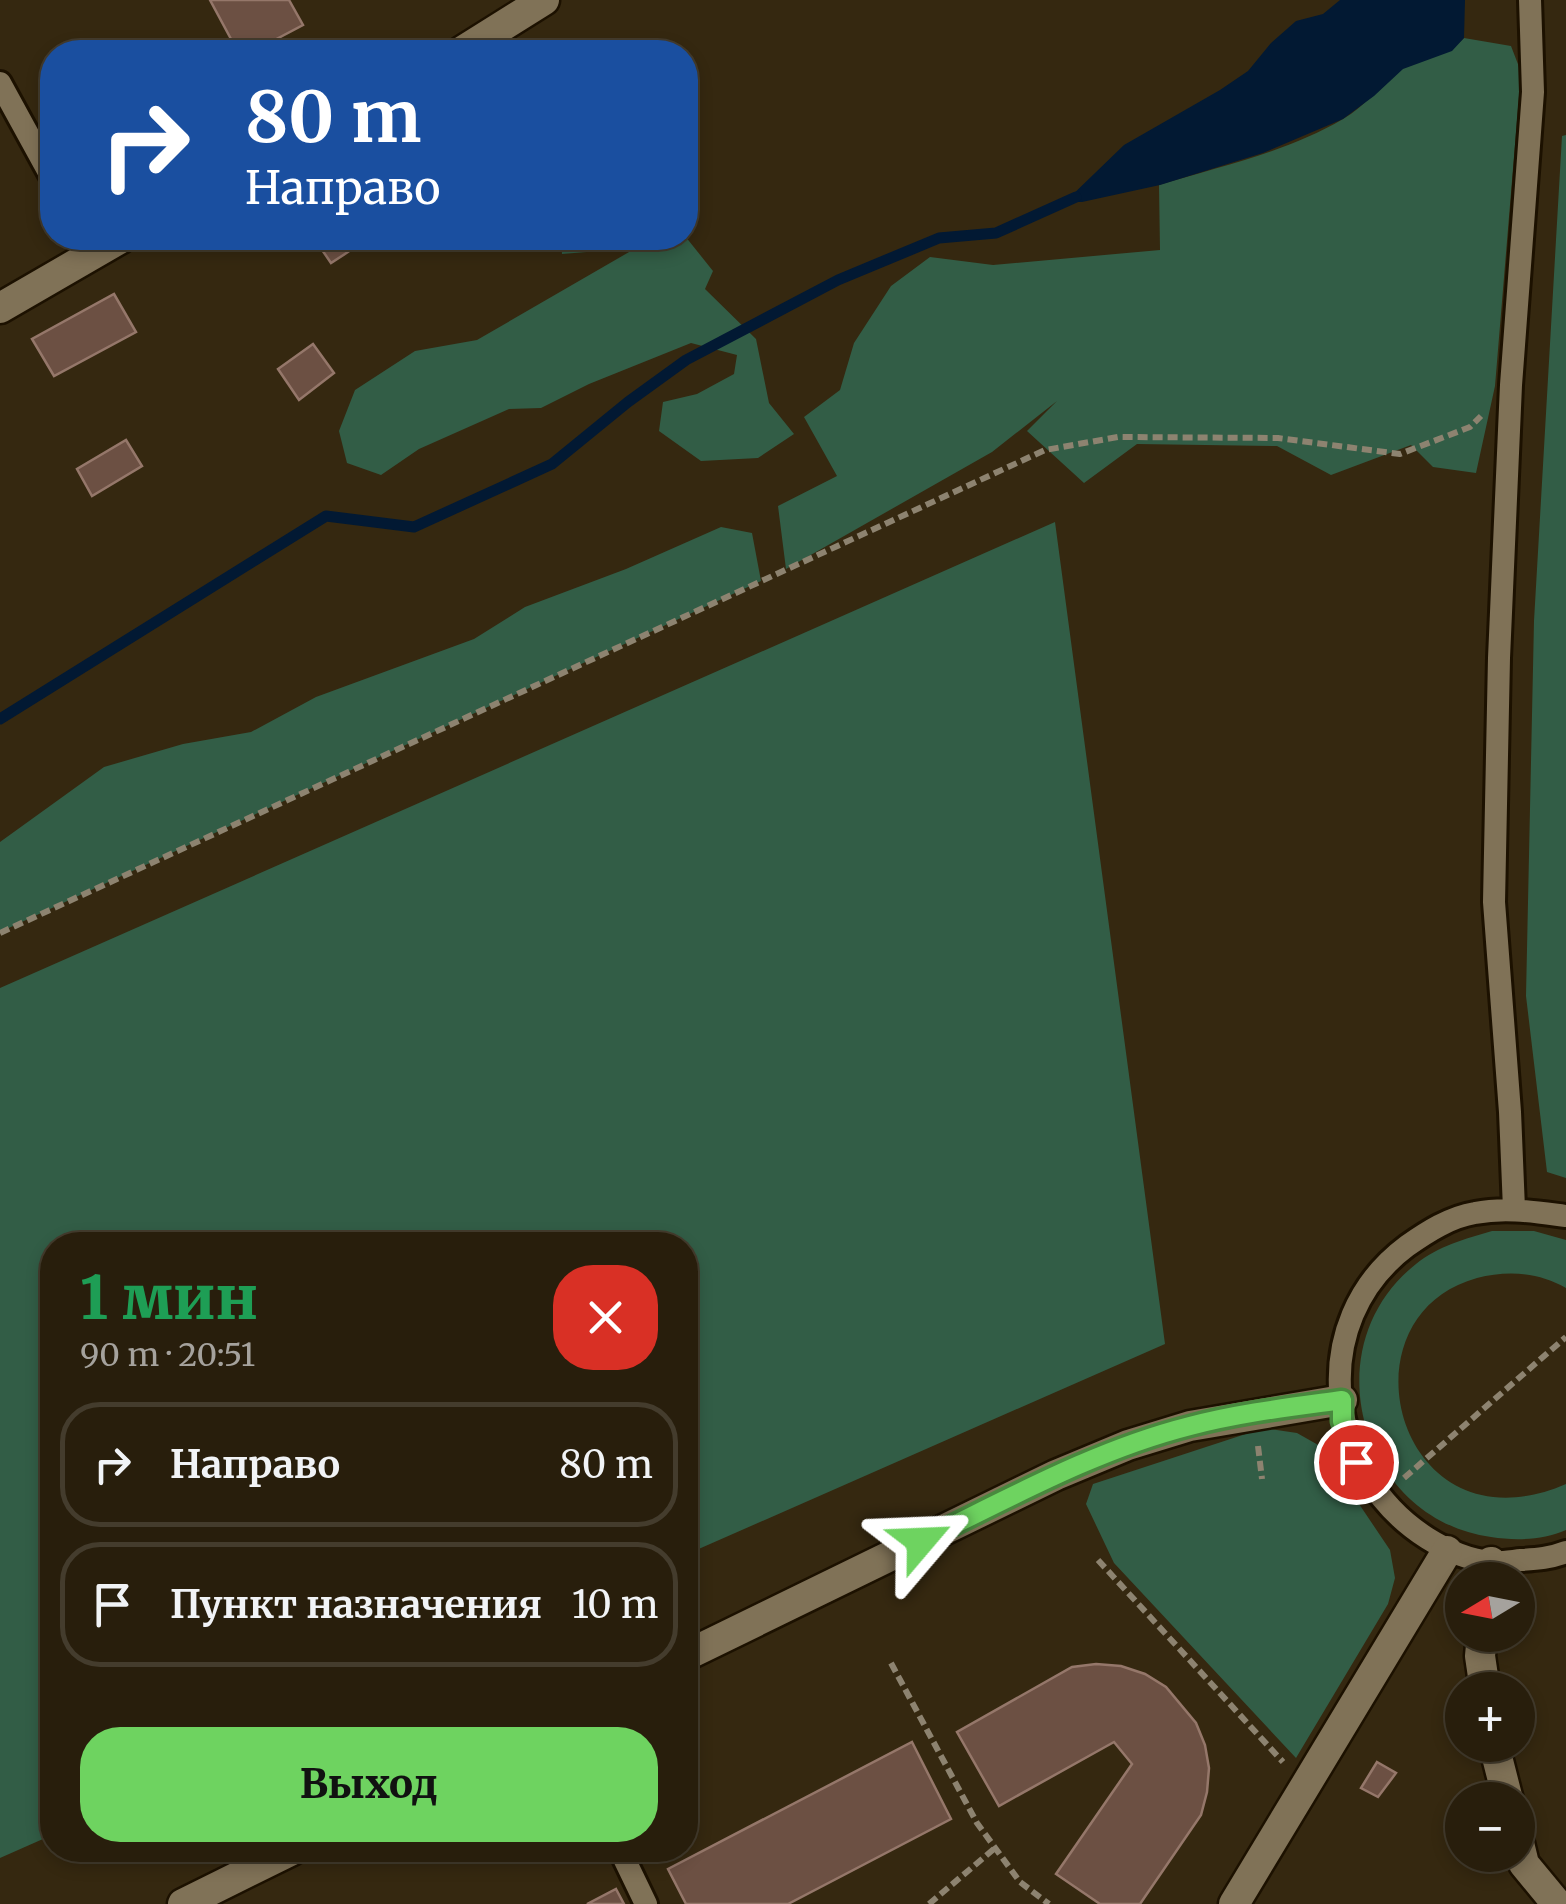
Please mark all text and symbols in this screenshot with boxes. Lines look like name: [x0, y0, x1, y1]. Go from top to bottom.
text: 80 m: [245, 73, 421, 161]
icon: right: [80, 80, 210, 210]
text: Направо: [245, 160, 441, 216]
text: 1 мин: [80, 1260, 258, 1335]
button: close: [553, 1265, 658, 1370]
text: 90 m · 20:51: [80, 1335, 255, 1375]
pin: [1314, 1420, 1399, 1505]
icon: arrive: [1329, 1435, 1384, 1490]
icon: right: [85, 1437, 140, 1492]
text: Направо: [170, 1441, 340, 1488]
text: 80 m: [559, 1441, 653, 1488]
position arrow: [869, 1489, 973, 1593]
north arrow: [1445, 1562, 1535, 1652]
map controls: [1445, 1562, 1535, 1872]
icon: arrive: [85, 1577, 140, 1632]
text: Пункт назначения: [170, 1581, 542, 1628]
text: 10 m: [572, 1581, 659, 1628]
button: +: [1445, 1672, 1535, 1762]
button: Выход: [80, 1727, 658, 1842]
button: −: [1445, 1782, 1535, 1872]

